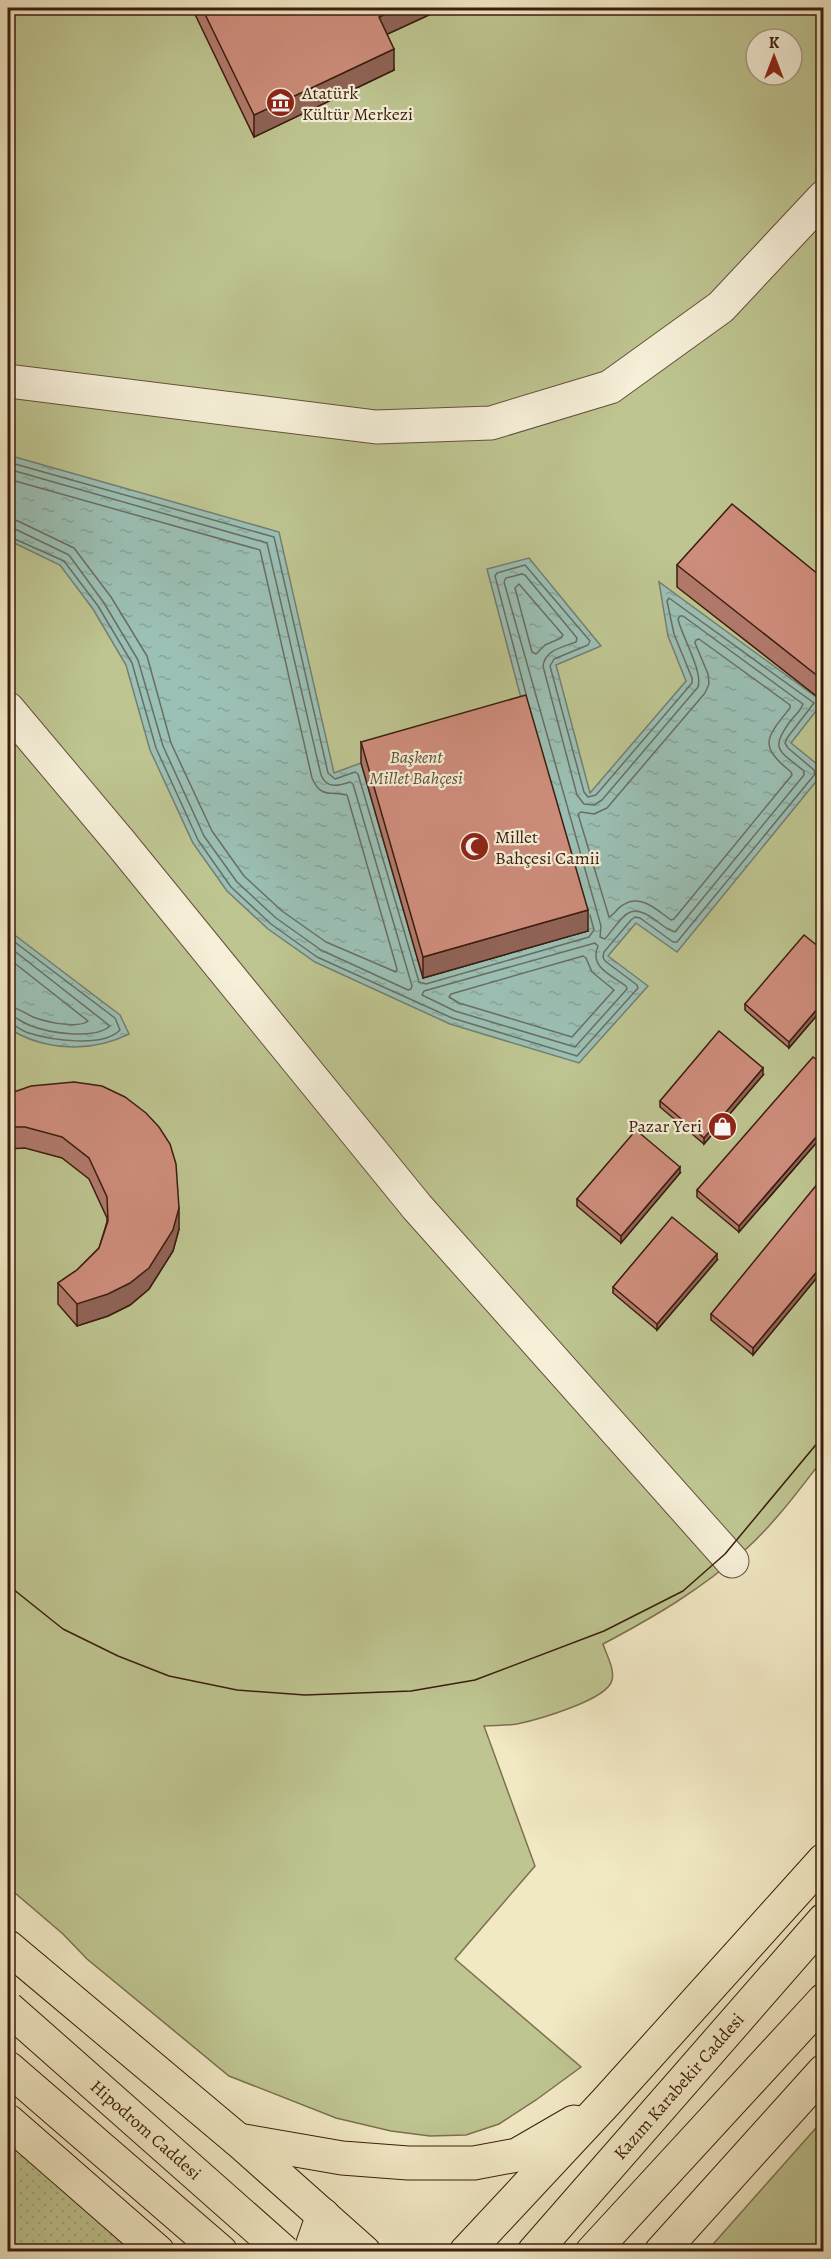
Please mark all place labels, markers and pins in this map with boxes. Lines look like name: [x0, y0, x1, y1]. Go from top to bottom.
place label: Atatürk Kültür Merkezi: [301, 81, 413, 126]
museum icon: Atatürk Kültür Merkezi: [265, 87, 297, 119]
place label: Millet Bahçesi Camii: [495, 825, 600, 870]
mosque icon: Millet Bahçesi Camii: [458, 831, 490, 863]
shop icon: Pazar Yeri: [707, 1110, 739, 1142]
place label: Pazar Yeri: [628, 1114, 702, 1138]

